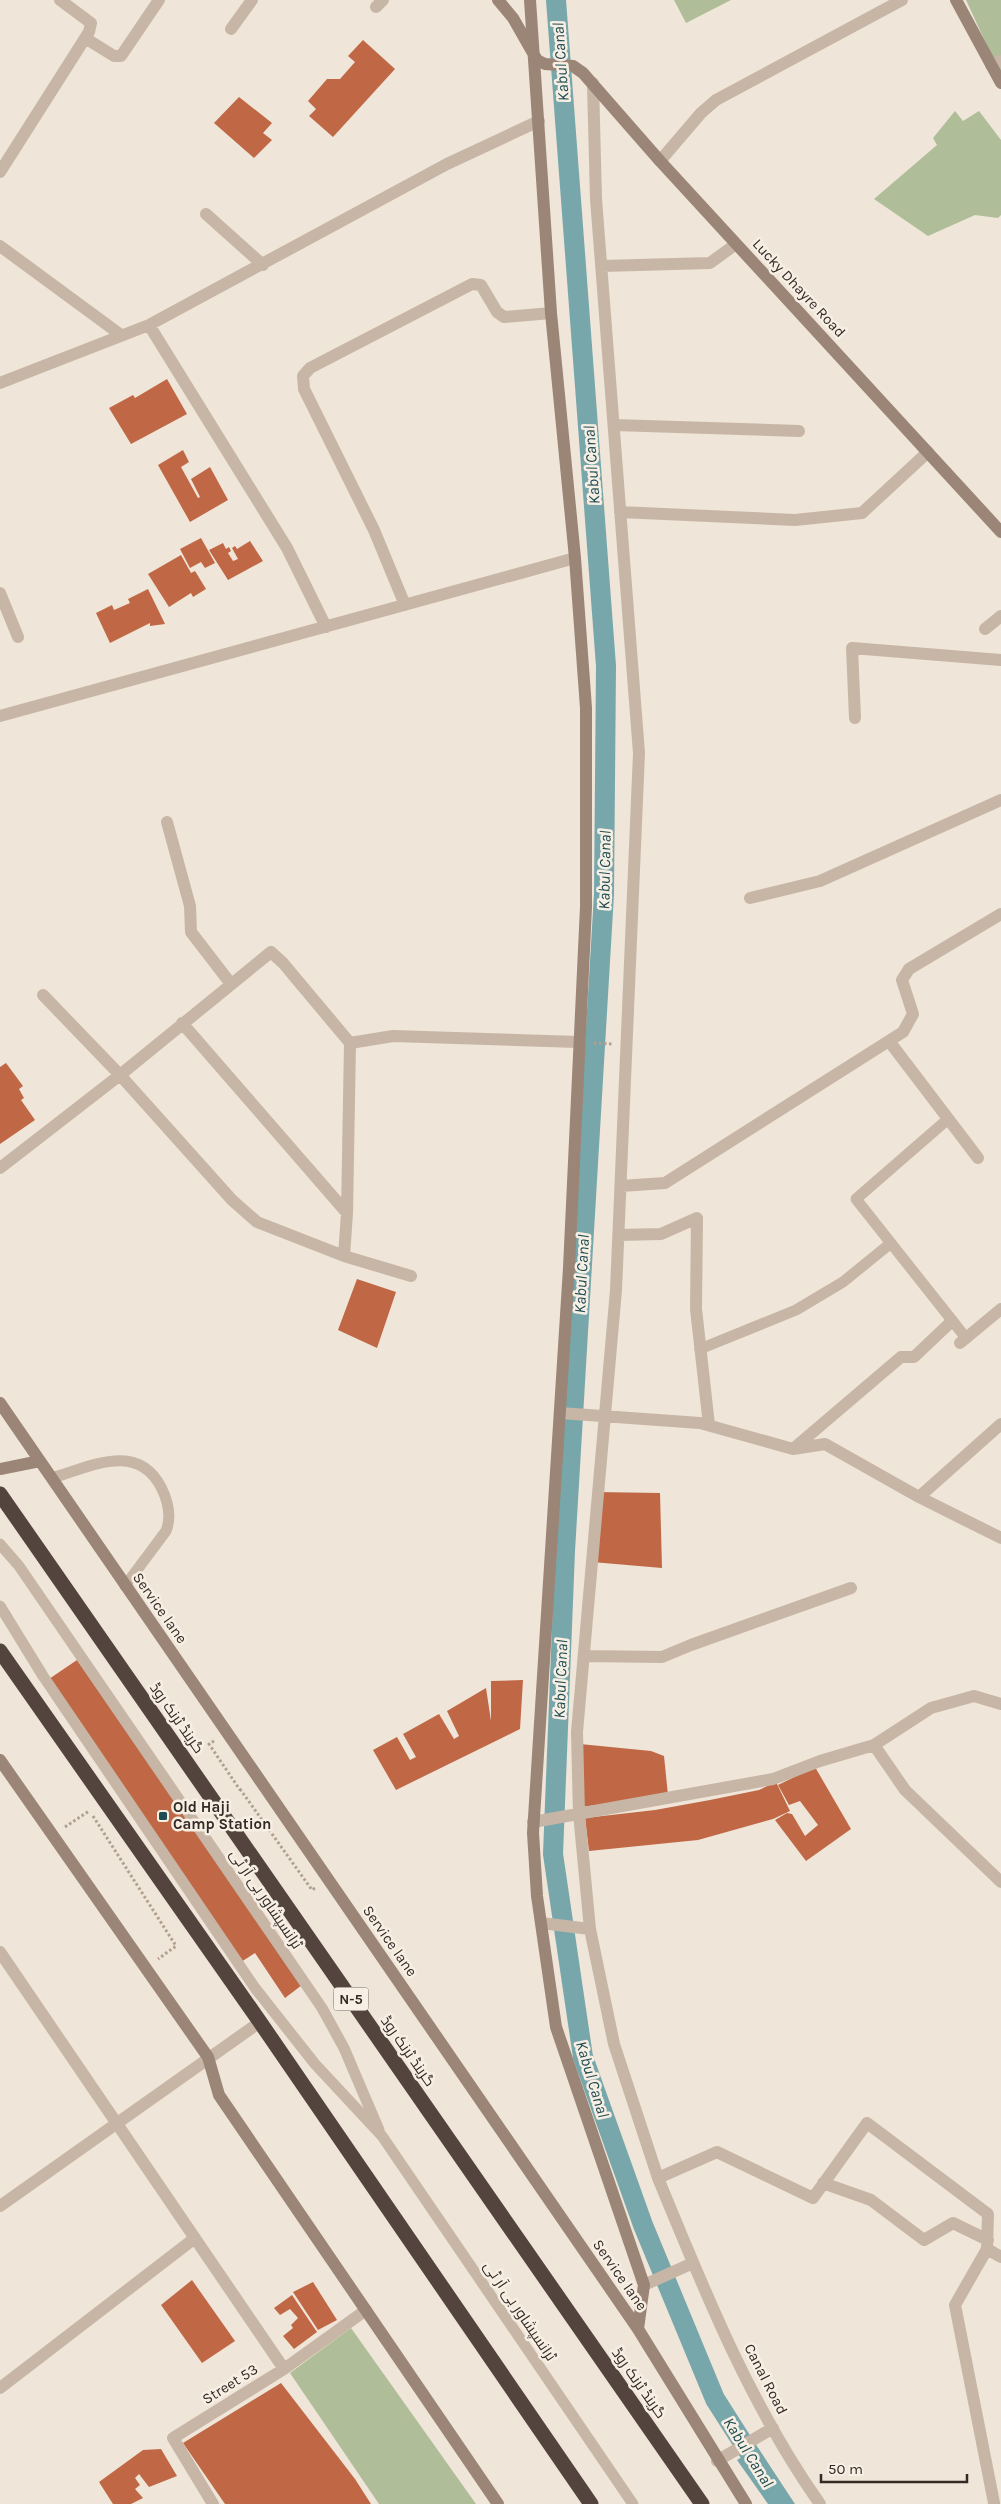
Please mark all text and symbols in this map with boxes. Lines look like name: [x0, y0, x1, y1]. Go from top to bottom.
water label: Kabul Canal: [548, 22, 573, 102]
street label: Lucky Dhayre Road: [749, 235, 849, 341]
water label: Kabul Canal: [579, 425, 604, 505]
water label: Kabul Canal: [594, 830, 615, 910]
water label: Kabul Canal: [570, 1234, 593, 1314]
street label: Service lane: [129, 1569, 191, 1647]
water label: Kabul Canal: [550, 1639, 571, 1719]
street label: گرینڈ ٹرنک روڈ: [146, 1679, 208, 1757]
place label: Old Haji Camp Station: [173, 1798, 271, 1833]
marker: Old Haji Camp Station: [157, 1810, 169, 1822]
street label: ٹرانسپشاور بی آر ٹی: [225, 1846, 306, 1953]
street label: Service lane: [359, 1902, 421, 1980]
road number: N-5: [334, 1988, 368, 2010]
street label: گرینڈ ٹرنک روڈ: [377, 2012, 439, 2090]
water label: Kabul Canal: [572, 2039, 613, 2120]
street label: Service lane: [589, 2236, 651, 2314]
street label: ٹرانسپشاور بی آر ٹی: [479, 2258, 560, 2365]
street label: Canal Road: [740, 2341, 792, 2417]
street label: گرینڈ ٹرنک روڈ: [608, 2344, 670, 2422]
street label: Street 53: [199, 2360, 261, 2408]
water label: Kabul Canal: [720, 2414, 778, 2491]
scale bar: [821, 2452, 967, 2484]
text: 50 m: [828, 2460, 863, 2478]

